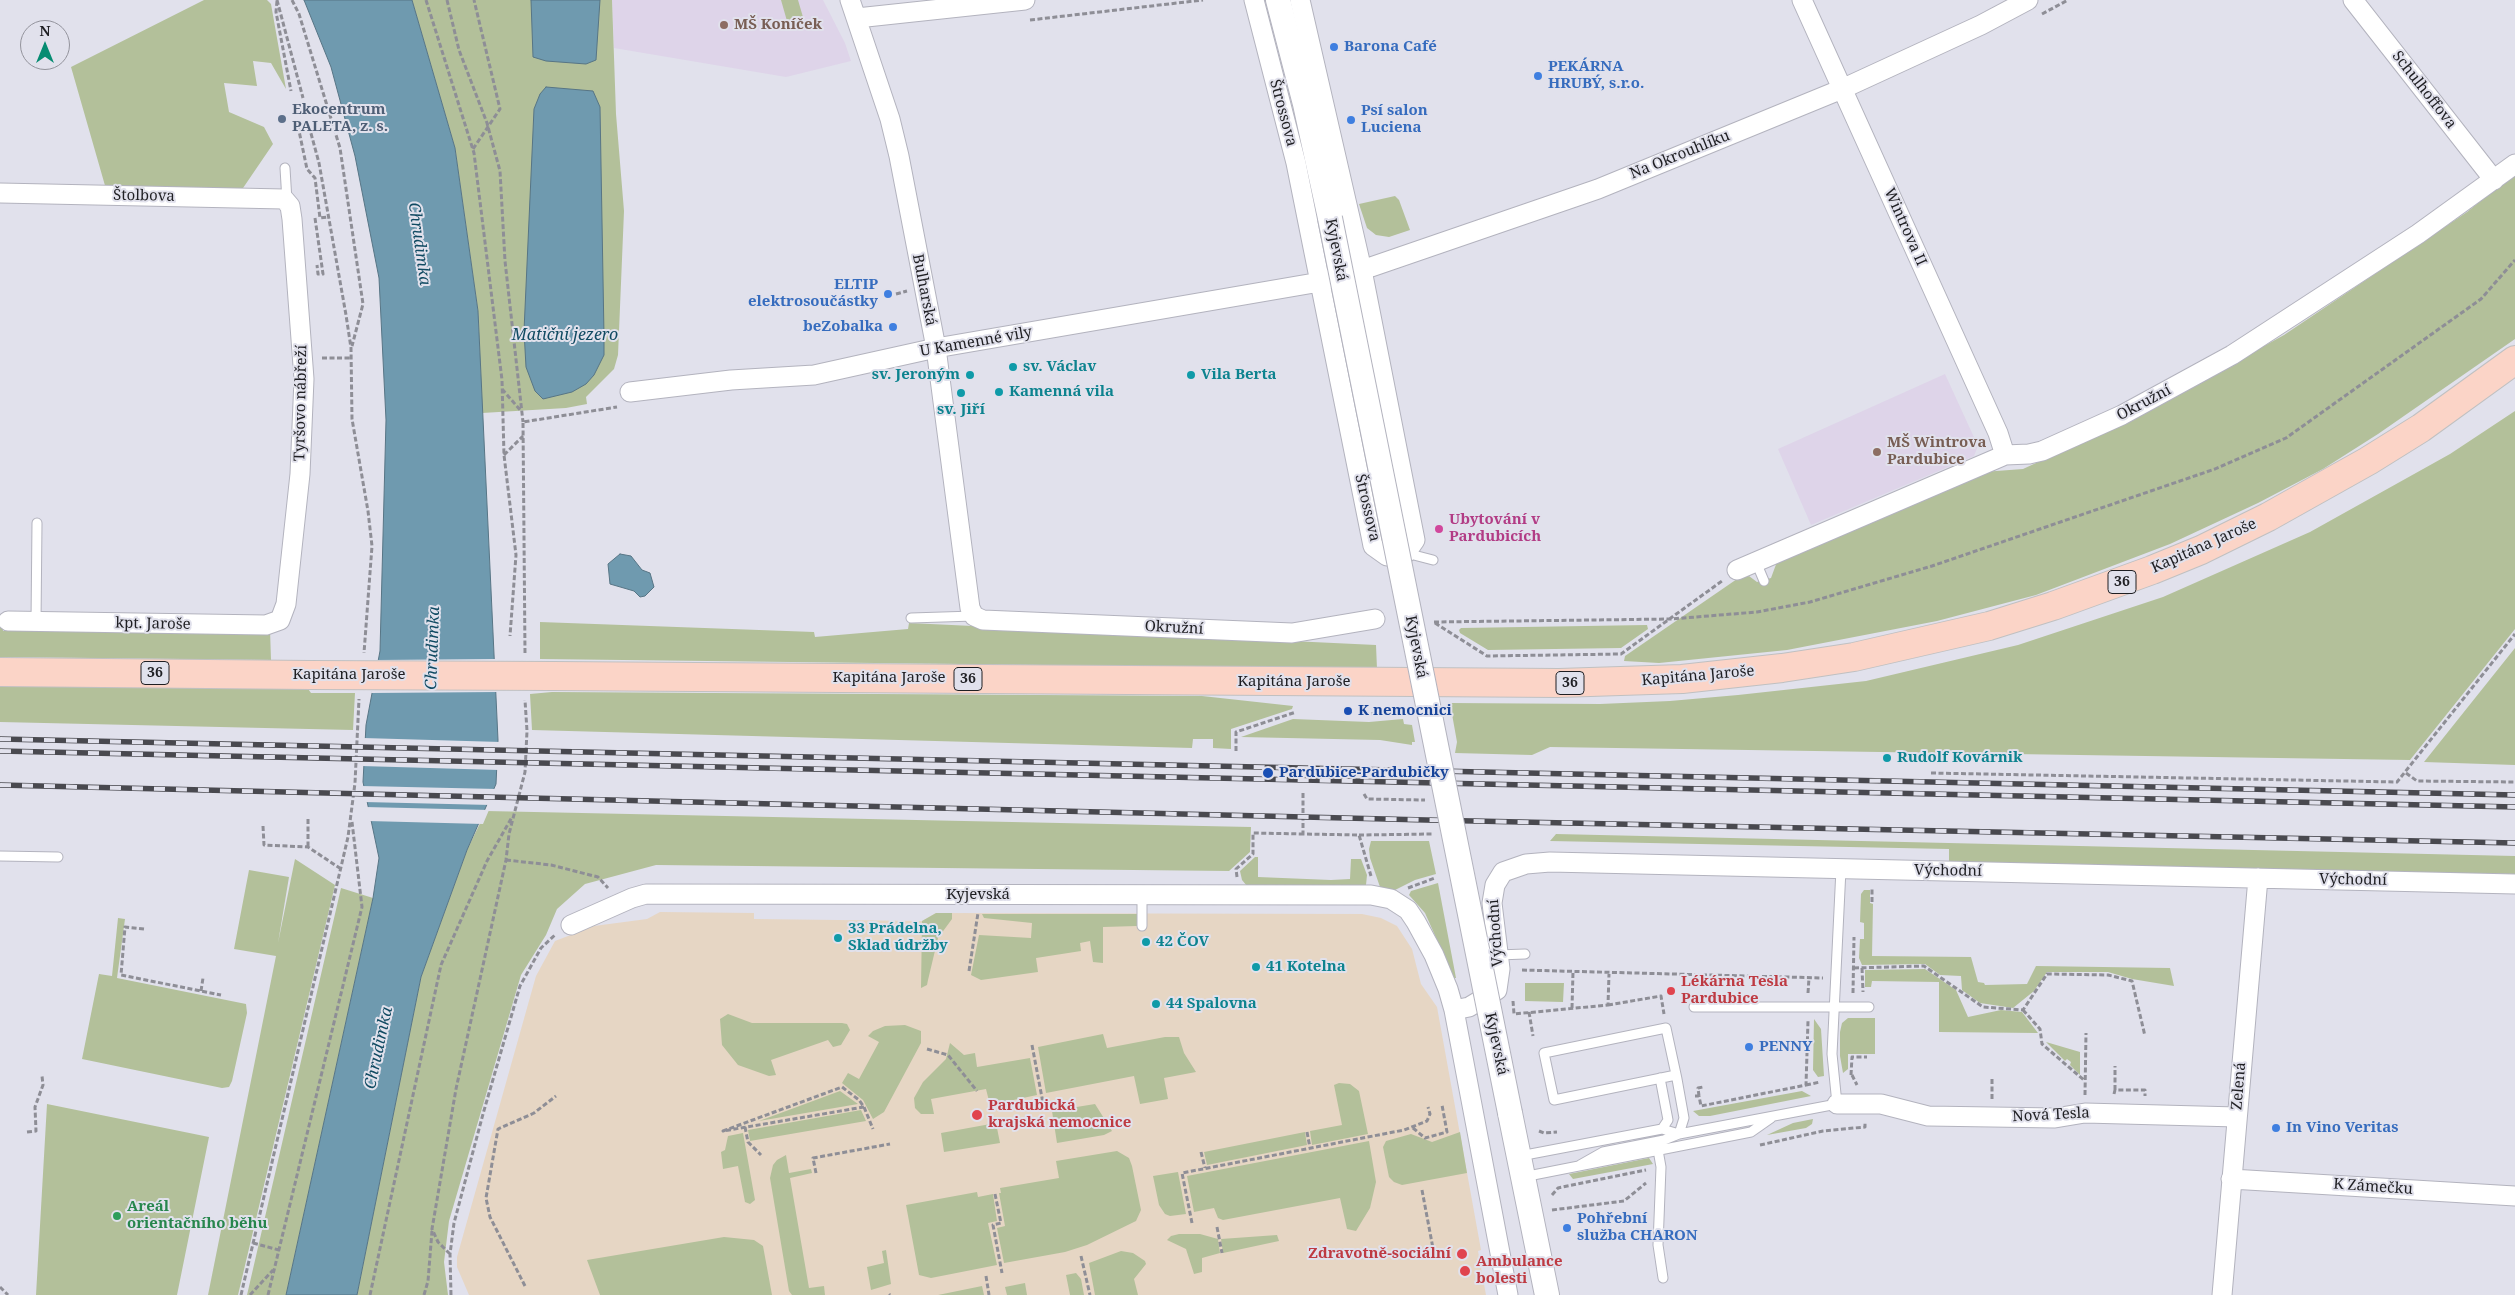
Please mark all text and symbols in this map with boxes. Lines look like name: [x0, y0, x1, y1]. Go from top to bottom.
place label: MŠ Koníček: [734, 16, 822, 34]
marker: MŠ Koníček: [718, 19, 730, 31]
north arrow: [20, 20, 70, 70]
text: N: [39, 21, 51, 40]
place label: Barona Café: [1344, 38, 1437, 56]
marker: Barona Café: [1328, 41, 1340, 53]
street label: Schulhoffova: [2388, 47, 2460, 133]
place label: PEKÁRNA HRUBÝ, s.r.o.: [1548, 58, 1644, 93]
marker: PEKÁRNA HRUBÝ, s.r.o.: [1532, 70, 1544, 82]
street label: Štrossova: [1265, 78, 1301, 148]
place label: Ekocentrum PALETA, z. s.: [292, 101, 388, 136]
place label: Psí salon Luciena: [1361, 102, 1428, 137]
marker: Ekocentrum PALETA, z. s.: [276, 113, 288, 125]
marker: Psí salon Luciena: [1345, 114, 1357, 126]
street label: Na Okrouhlíku: [1627, 127, 1733, 183]
street label: Wintrova II: [1880, 185, 1930, 269]
street label: Štolbova: [113, 186, 175, 206]
water label: Chrudimka: [404, 201, 434, 287]
street label: Kyjevská: [1321, 217, 1351, 283]
street label: Bulharská: [908, 252, 940, 328]
place label: ELTIP elektrosoučástky: [748, 276, 878, 311]
marker: ELTIP elektrosoučástky: [882, 288, 894, 300]
place label: beZobalka: [803, 318, 883, 336]
marker: beZobalka: [887, 321, 899, 333]
street label: U Kamenné vily: [918, 323, 1034, 361]
water label: Matiční jezero: [512, 325, 618, 345]
street label: Tyršovo nábřeží: [291, 345, 311, 461]
place label: sv. Václav: [1023, 358, 1096, 376]
marker: sv. Václav: [1007, 361, 1019, 373]
place label: sv. Jeroným: [872, 366, 960, 384]
place label: Vila Berta: [1201, 366, 1277, 384]
marker: sv. Jeroným: [964, 369, 976, 381]
marker: Vila Berta: [1185, 369, 1197, 381]
street label: Okružní: [2114, 381, 2174, 425]
place label: Kamenná vila: [1009, 383, 1114, 401]
marker: Kamenná vila: [993, 386, 1005, 398]
marker: sv. Jiří: [955, 387, 967, 399]
place label: sv. Jiří: [937, 401, 985, 419]
place label: MŠ Wintrova Pardubice: [1887, 434, 1986, 469]
marker: MŠ Wintrova Pardubice: [1871, 446, 1883, 458]
street label: Štrossova: [1351, 473, 1383, 543]
place label: Ubytování v Pardubicích: [1449, 511, 1541, 546]
street label: Kapitána Jaroše: [2149, 515, 2259, 577]
marker: Ubytování v Pardubicích: [1433, 523, 1445, 535]
road number: 36: [2108, 570, 2136, 594]
water label: Chrudimka: [422, 606, 444, 690]
street label: kpt. Jaroše: [115, 614, 191, 634]
street label: Kyjevská: [1401, 614, 1431, 680]
street label: Okružní: [1144, 617, 1204, 639]
road number: 36: [141, 661, 169, 684]
street label: Kapitána Jaroše: [1641, 662, 1755, 690]
street label: Kapitána Jaroše: [292, 666, 406, 684]
road number: 36: [954, 668, 982, 691]
street label: Kapitána Jaroše: [832, 669, 946, 687]
road number: 36: [1556, 671, 1584, 694]
street label: Kapitána Jaroše: [1237, 673, 1351, 691]
place label: K nemocnici: [1358, 702, 1452, 720]
marker: K nemocnici: [1342, 705, 1354, 717]
place label: Rudolf Kovárnik: [1897, 749, 2023, 767]
marker: Rudolf Kovárnik: [1881, 752, 1893, 764]
place label: Pardubice-Pardubičky: [1279, 764, 1449, 782]
marker: Pardubice-Pardubičky: [1261, 766, 1275, 780]
street label: Východní: [1914, 861, 1982, 881]
street label: Východní: [2319, 870, 2387, 890]
street label: Kyjevská: [946, 886, 1010, 904]
street label: Východní: [1485, 899, 1507, 967]
place label: 33 Prádelna, Sklad údržby: [848, 920, 948, 955]
marker: 33 Prádelna, Sklad údržby: [832, 932, 844, 944]
place label: 42 ČOV: [1156, 933, 1209, 951]
marker: 42 ČOV: [1140, 936, 1152, 948]
place label: 41 Kotelna: [1266, 958, 1346, 976]
marker: 41 Kotelna: [1250, 961, 1262, 973]
place label: Lékárna Tesla Pardubice: [1681, 973, 1788, 1008]
marker: Lékárna Tesla Pardubice: [1665, 985, 1677, 997]
place label: 44 Spalovna: [1166, 995, 1257, 1013]
marker: 44 Spalovna: [1150, 998, 1162, 1010]
water label: Chrudimka: [361, 1005, 397, 1091]
street label: Kyjevská: [1481, 1011, 1511, 1077]
place label: PENNY: [1759, 1038, 1812, 1056]
marker: PENNY: [1743, 1041, 1755, 1053]
street label: Zelená: [2228, 1061, 2250, 1111]
place label: Pardubická krajská nemocnice: [988, 1097, 1131, 1132]
street label: Nová Tesla: [2012, 1104, 2090, 1126]
marker: Pardubická krajská nemocnice: [970, 1108, 984, 1122]
place label: In Vino Veritas: [2286, 1119, 2398, 1137]
marker: In Vino Veritas: [2270, 1122, 2282, 1134]
street label: K Zámečku: [2333, 1175, 2413, 1199]
place label: Areál orientačního běhu: [127, 1198, 268, 1233]
marker: Areál orientačního běhu: [111, 1210, 123, 1222]
place label: Pohřební služba CHARON: [1577, 1210, 1698, 1245]
marker: Pohřební služba CHARON: [1561, 1222, 1573, 1234]
place label: Zdravotně-sociální: [1308, 1245, 1451, 1263]
marker: Zdravotně-sociální: [1455, 1247, 1469, 1261]
place label: Ambulance bolesti: [1476, 1253, 1563, 1288]
marker: Ambulance bolesti: [1458, 1264, 1472, 1278]

